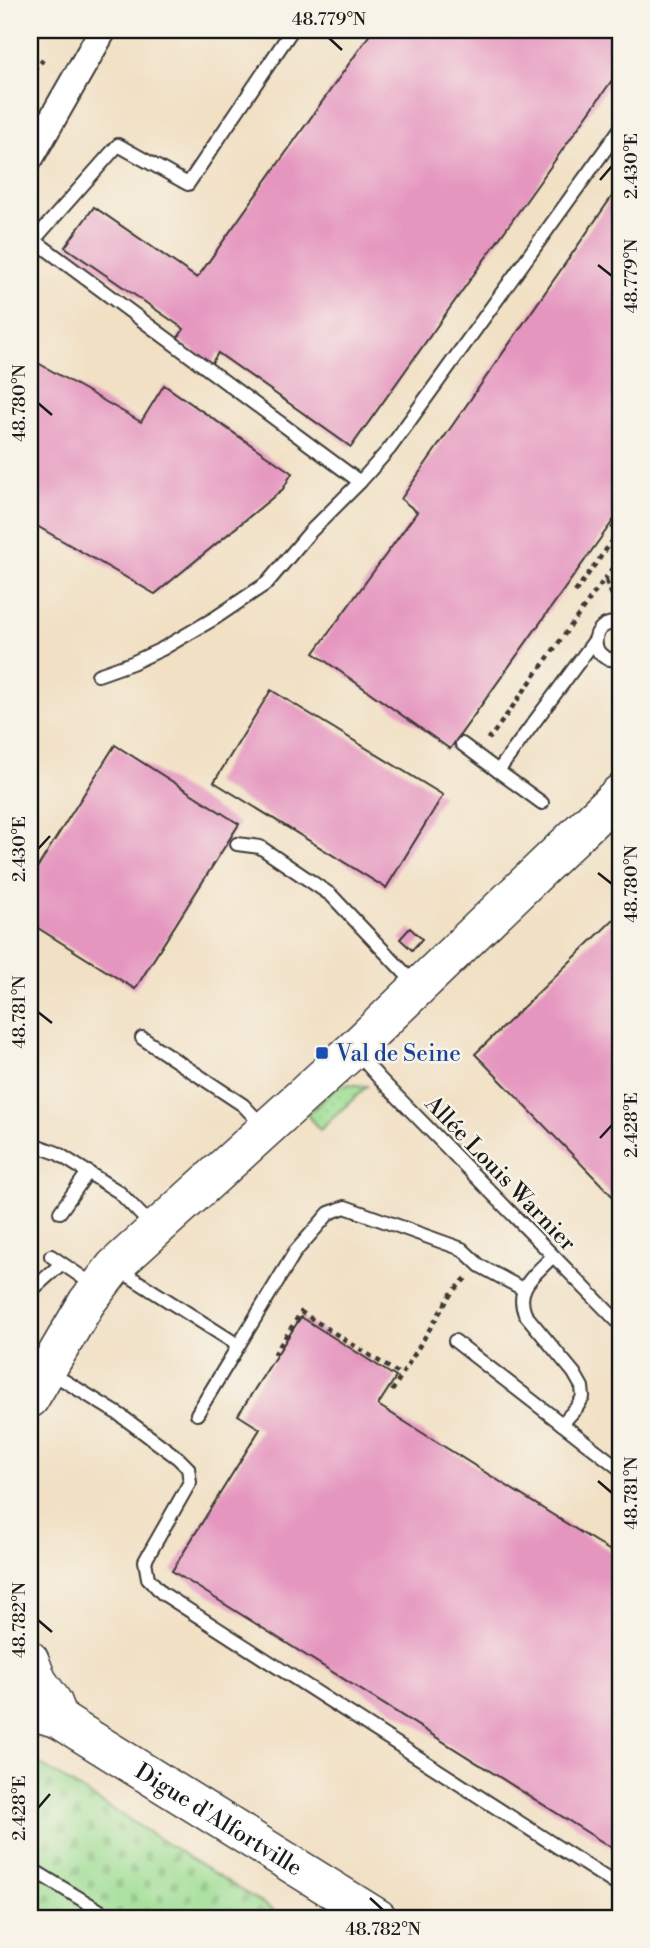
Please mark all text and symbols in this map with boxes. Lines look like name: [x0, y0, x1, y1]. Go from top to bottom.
text: 48.779°N: [292, 8, 367, 31]
text: 2.430°E: [620, 133, 643, 199]
text: 48.779°N: [620, 238, 643, 313]
text: 48.780°N: [8, 364, 31, 442]
text: 2.430°E: [8, 816, 31, 882]
text: 48.780°N: [620, 845, 643, 923]
text: 48.781°N: [8, 975, 31, 1048]
place label: Val de Seine: [335, 1040, 461, 1068]
marker: Val de Seine: [314, 1045, 330, 1061]
street label: Allée Louis Warnier: [418, 1089, 582, 1257]
text: 2.428°E: [620, 1092, 643, 1158]
text: 48.781°N: [620, 1456, 643, 1529]
text: 48.782°N: [8, 1582, 31, 1658]
street label: Digue d'Alfortville: [130, 1757, 307, 1882]
text: 2.428°E: [8, 1775, 31, 1841]
text: 48.782°N: [345, 1918, 421, 1941]

